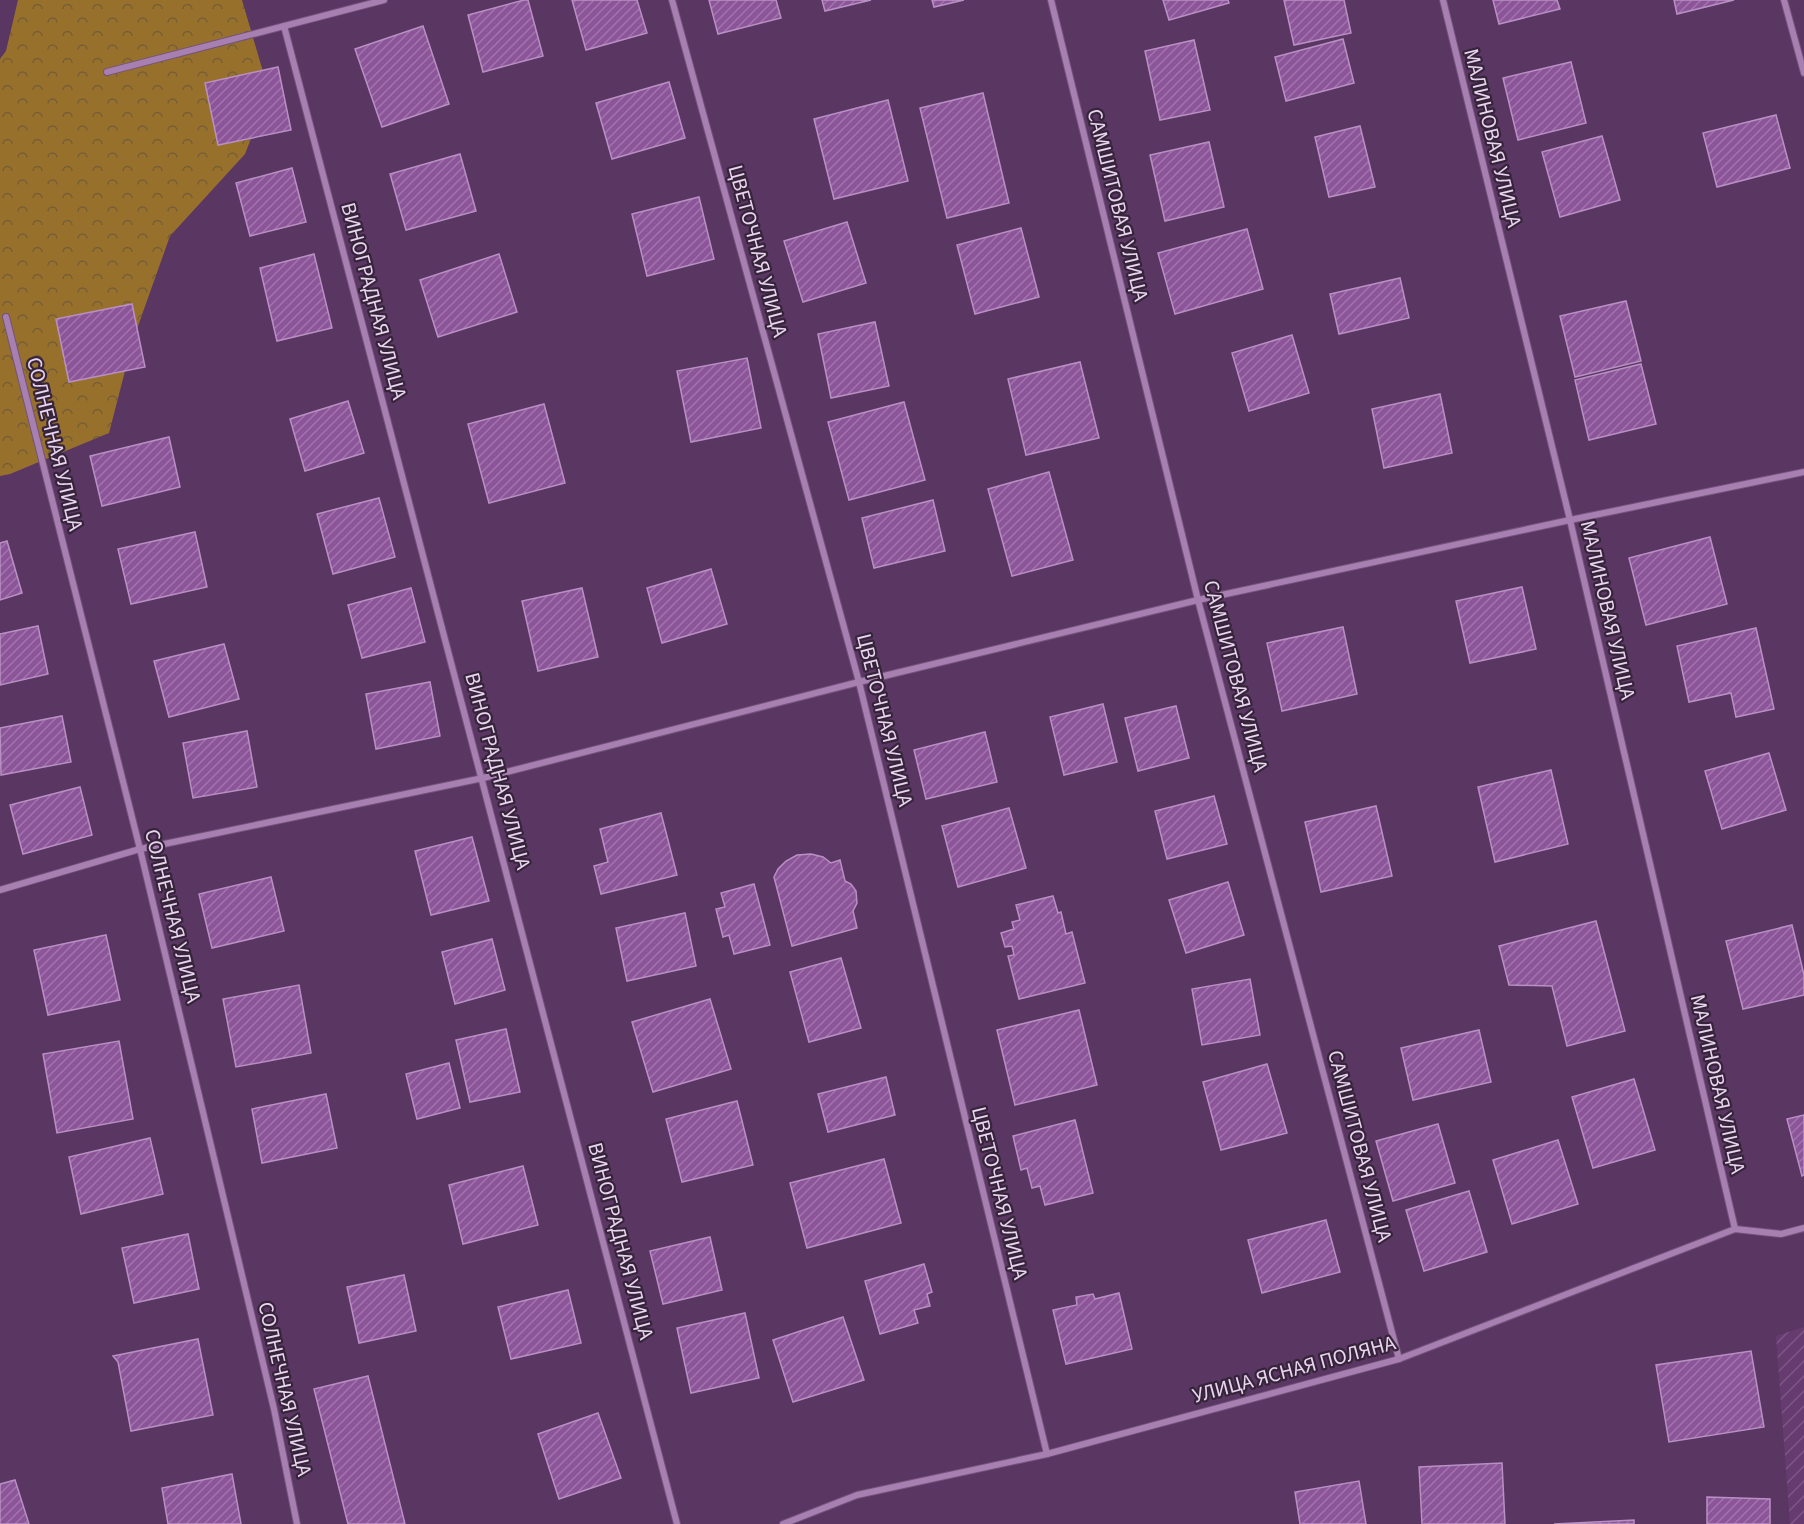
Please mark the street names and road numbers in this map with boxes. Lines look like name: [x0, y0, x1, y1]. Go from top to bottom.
street label: МАЛИНОВАЯ УЛИЦА: [1456, 46, 1530, 231]
street label: САМШИТОВАЯ УЛИЦА: [1080, 106, 1157, 305]
street label: ЦВЕТОЧНАЯ УЛИЦА: [721, 162, 796, 341]
street label: ВИНОГРАДНАЯ УЛИЦА: [333, 199, 415, 403]
street label: СОЛНЕЧНАЯ УЛИЦА: [19, 354, 91, 535]
street label: МАЛИНОВАЯ УЛИЦА: [1573, 517, 1643, 703]
street label: САМШИТОВАЯ УЛИЦА: [1196, 577, 1276, 776]
street label: ЦВЕТОЧНАЯ УЛИЦА: [849, 631, 921, 810]
street label: ВИНОГРАДНАЯ УЛИЦА: [457, 669, 539, 873]
street label: СОЛНЕЧНАЯ УЛИЦА: [137, 826, 209, 1007]
street label: МАЛИНОВАЯ УЛИЦА: [1683, 991, 1753, 1177]
street label: САМШИТОВАЯ УЛИЦА: [1320, 1047, 1400, 1246]
street label: ЦВЕТОЧНАЯ УЛИЦА: [964, 1104, 1036, 1283]
street label: ВИНОГРАДНАЯ УЛИЦА: [580, 1139, 662, 1343]
street label: СОЛНЕЧНАЯ УЛИЦА: [250, 1299, 320, 1480]
street label: УЛИЦА ЯСНАЯ ПОЛЯНА: [1189, 1327, 1399, 1411]

